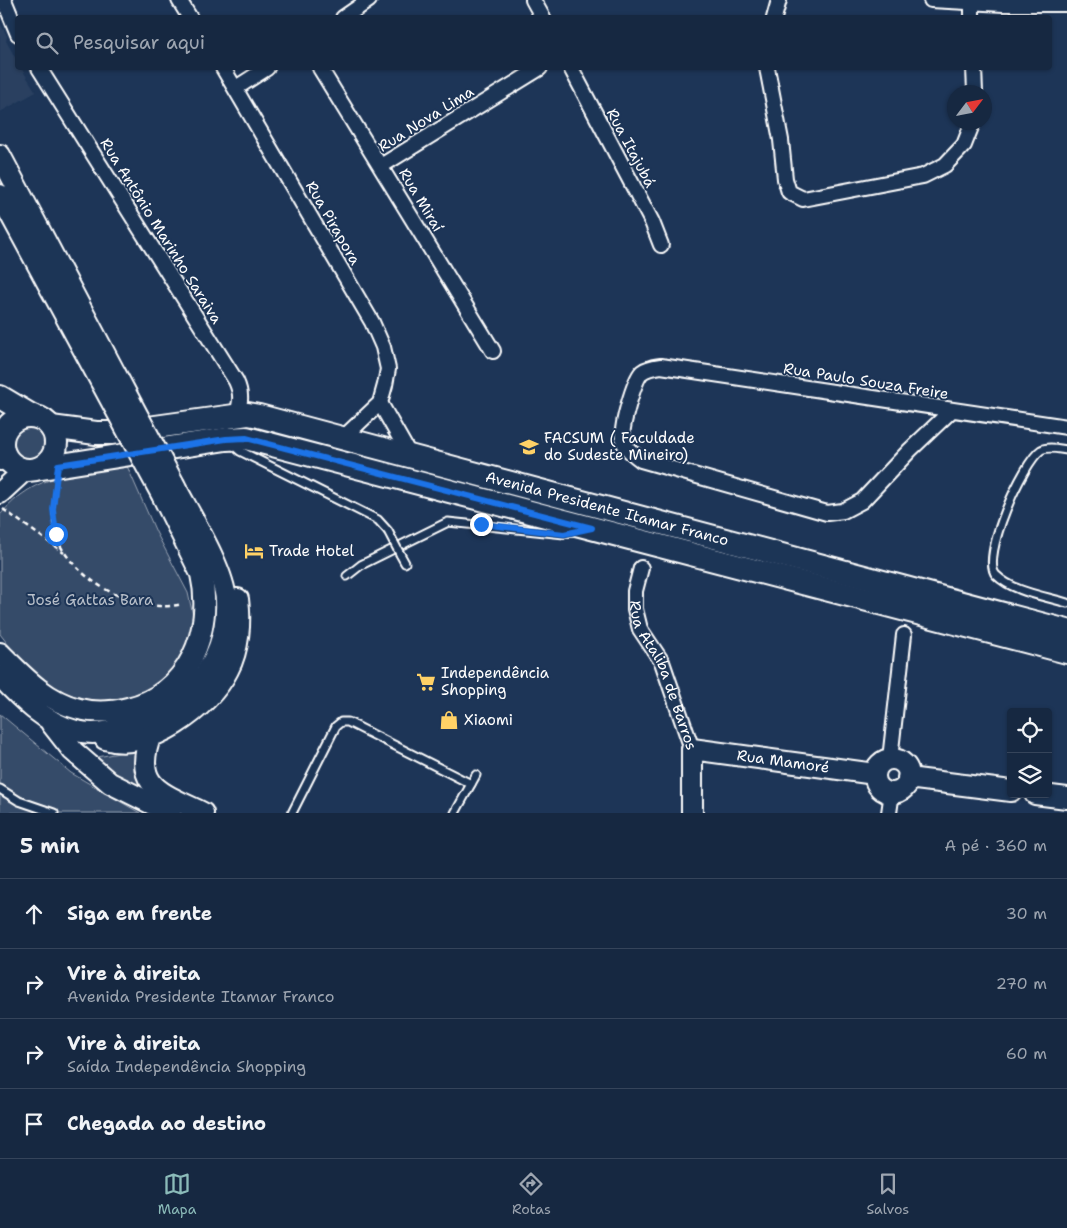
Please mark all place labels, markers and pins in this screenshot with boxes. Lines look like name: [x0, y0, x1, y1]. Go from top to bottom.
place label: FACSUM ( Faculdade do Sudeste Mineiro): [544, 428, 695, 465]
school or university icon: FACSUM ( Faculdade do Sudeste Mineiro): [518, 436, 540, 458]
hotel icon: Trade Hotel: [243, 540, 265, 562]
place label: Trade Hotel: [269, 541, 355, 561]
place label: Independência Shopping: [441, 663, 550, 700]
supermarket icon: Independência Shopping: [415, 671, 437, 693]
shop icon: Xiaomi: [438, 709, 460, 731]
place label: Xiaomi: [464, 710, 513, 730]

